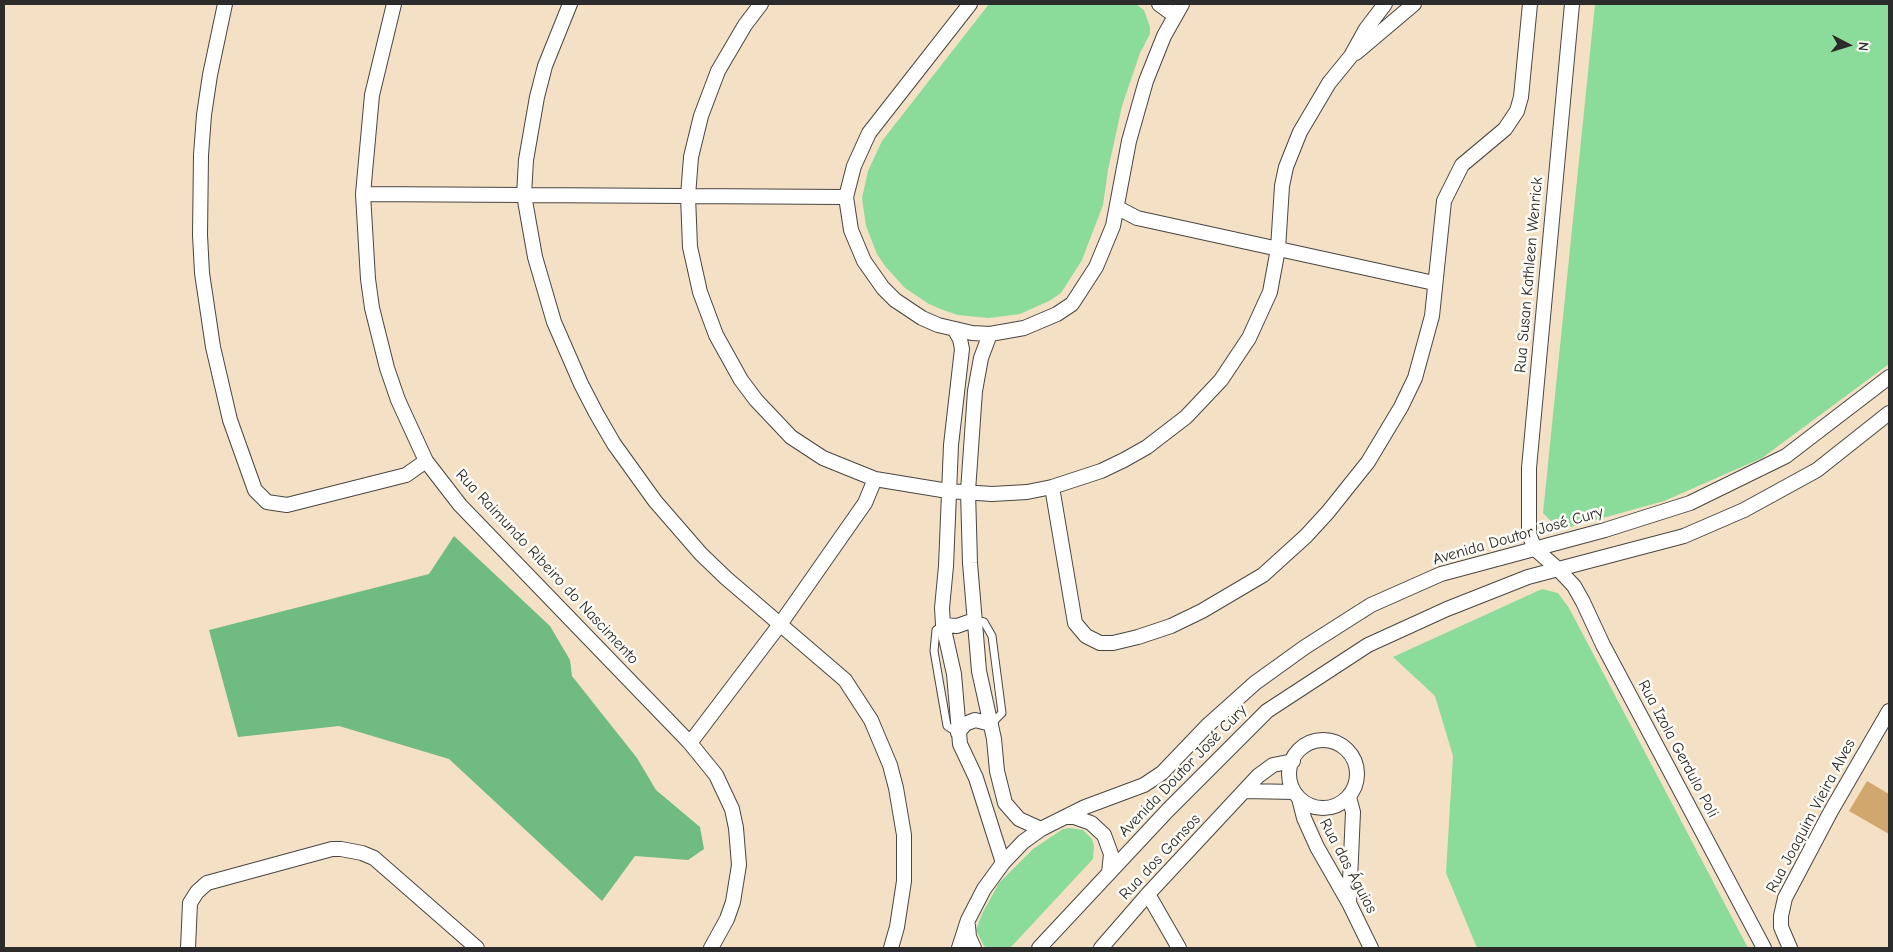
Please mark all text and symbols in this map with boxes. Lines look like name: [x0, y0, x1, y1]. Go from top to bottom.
north arrow: [1823, 20, 1873, 70]
text: N: [1855, 41, 1872, 52]
street label: Rua Susan Kathleen Wenrick: [1511, 176, 1547, 374]
street label: Rua Raimundo Ribeiro do Nascimento: [451, 465, 643, 669]
street label: Avenida Doutor José Cury: [1431, 502, 1605, 570]
street label: Rua Izola Gerdulo Poli: [1634, 677, 1722, 821]
street label: Avenida Doutor José Cury: [1115, 701, 1251, 841]
street label: Rua Joaquim Vieira Alves: [1762, 736, 1860, 896]
street label: Rua dos Gansos: [1115, 810, 1205, 904]
street label: Rua das Águias: [1315, 815, 1381, 917]

